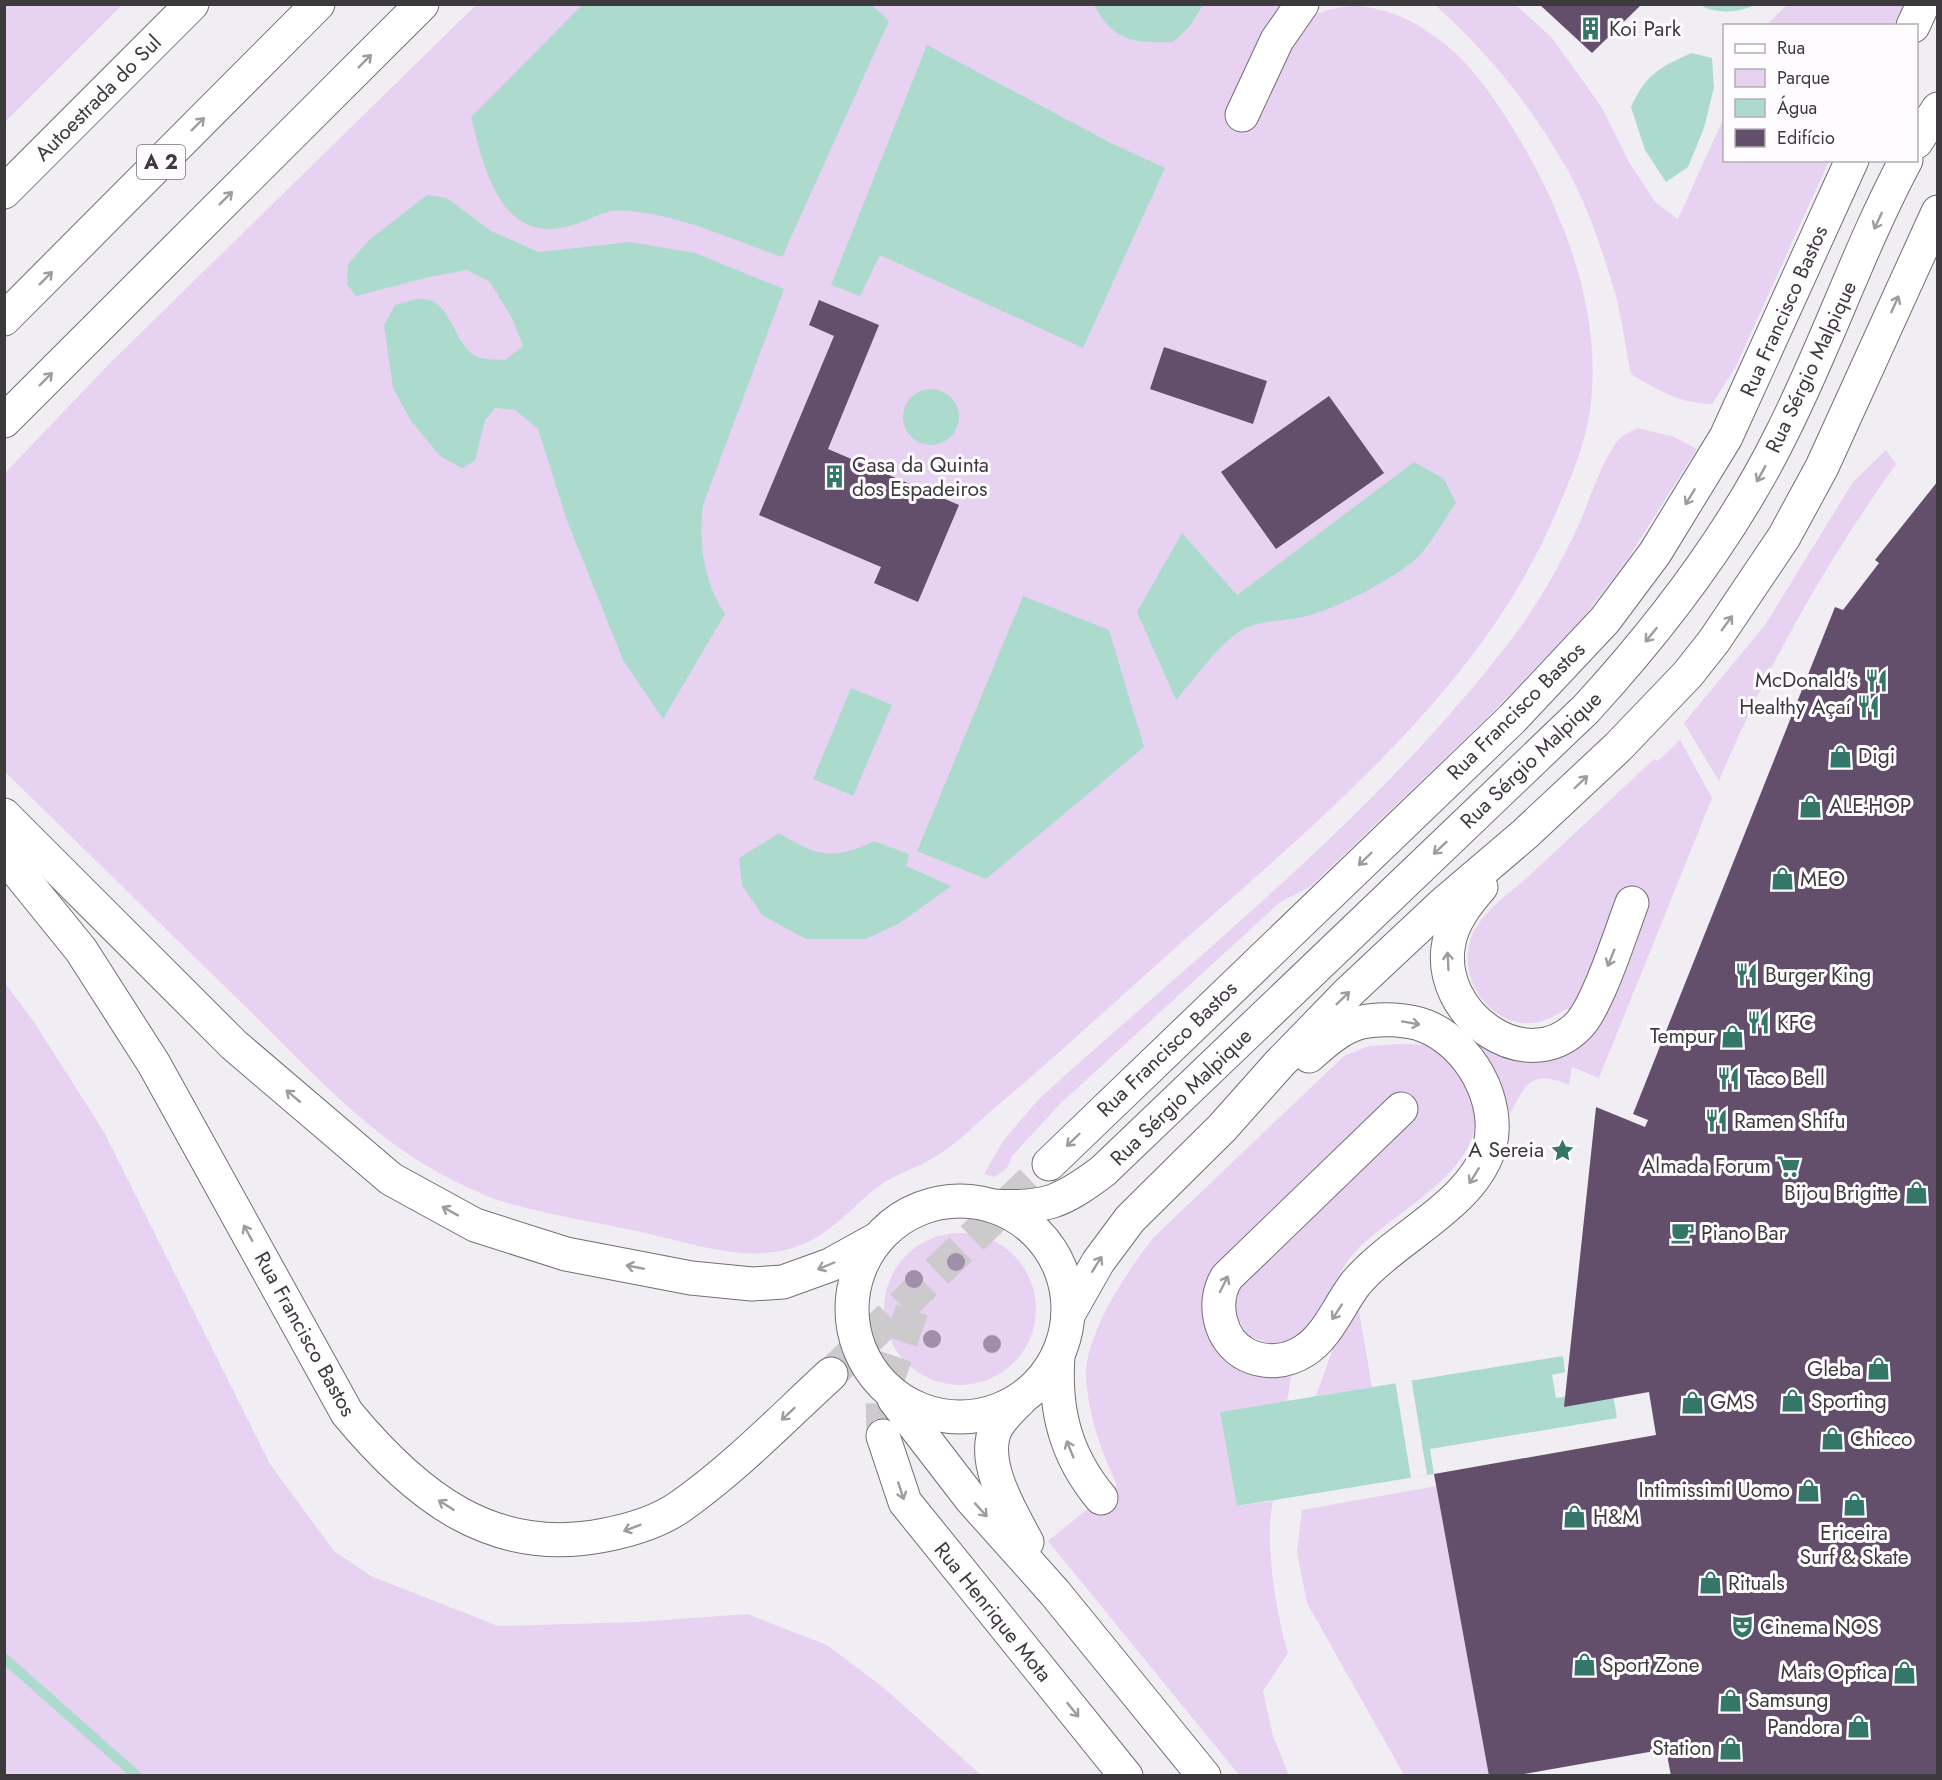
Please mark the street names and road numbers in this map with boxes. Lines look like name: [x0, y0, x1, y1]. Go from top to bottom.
street label: Autoestrada do Sul: [28, 28, 168, 168]
road number: A 2: [137, 145, 185, 179]
street label: Rua Francisco Bastos: [1733, 221, 1835, 401]
street label: Rua Sérgio Malpique: [1758, 276, 1864, 458]
street label: Rua Francisco Bastos: [1440, 635, 1592, 787]
street label: Rua Sérgio Malpique: [1453, 684, 1609, 836]
street label: Rua Francisco Bastos: [1090, 974, 1244, 1124]
street label: Rua Sérgio Malpique: [1103, 1021, 1259, 1173]
street label: Rua Francisco Bastos: [247, 1246, 363, 1422]
street label: Rua Henrique Mota: [927, 1536, 1059, 1688]

